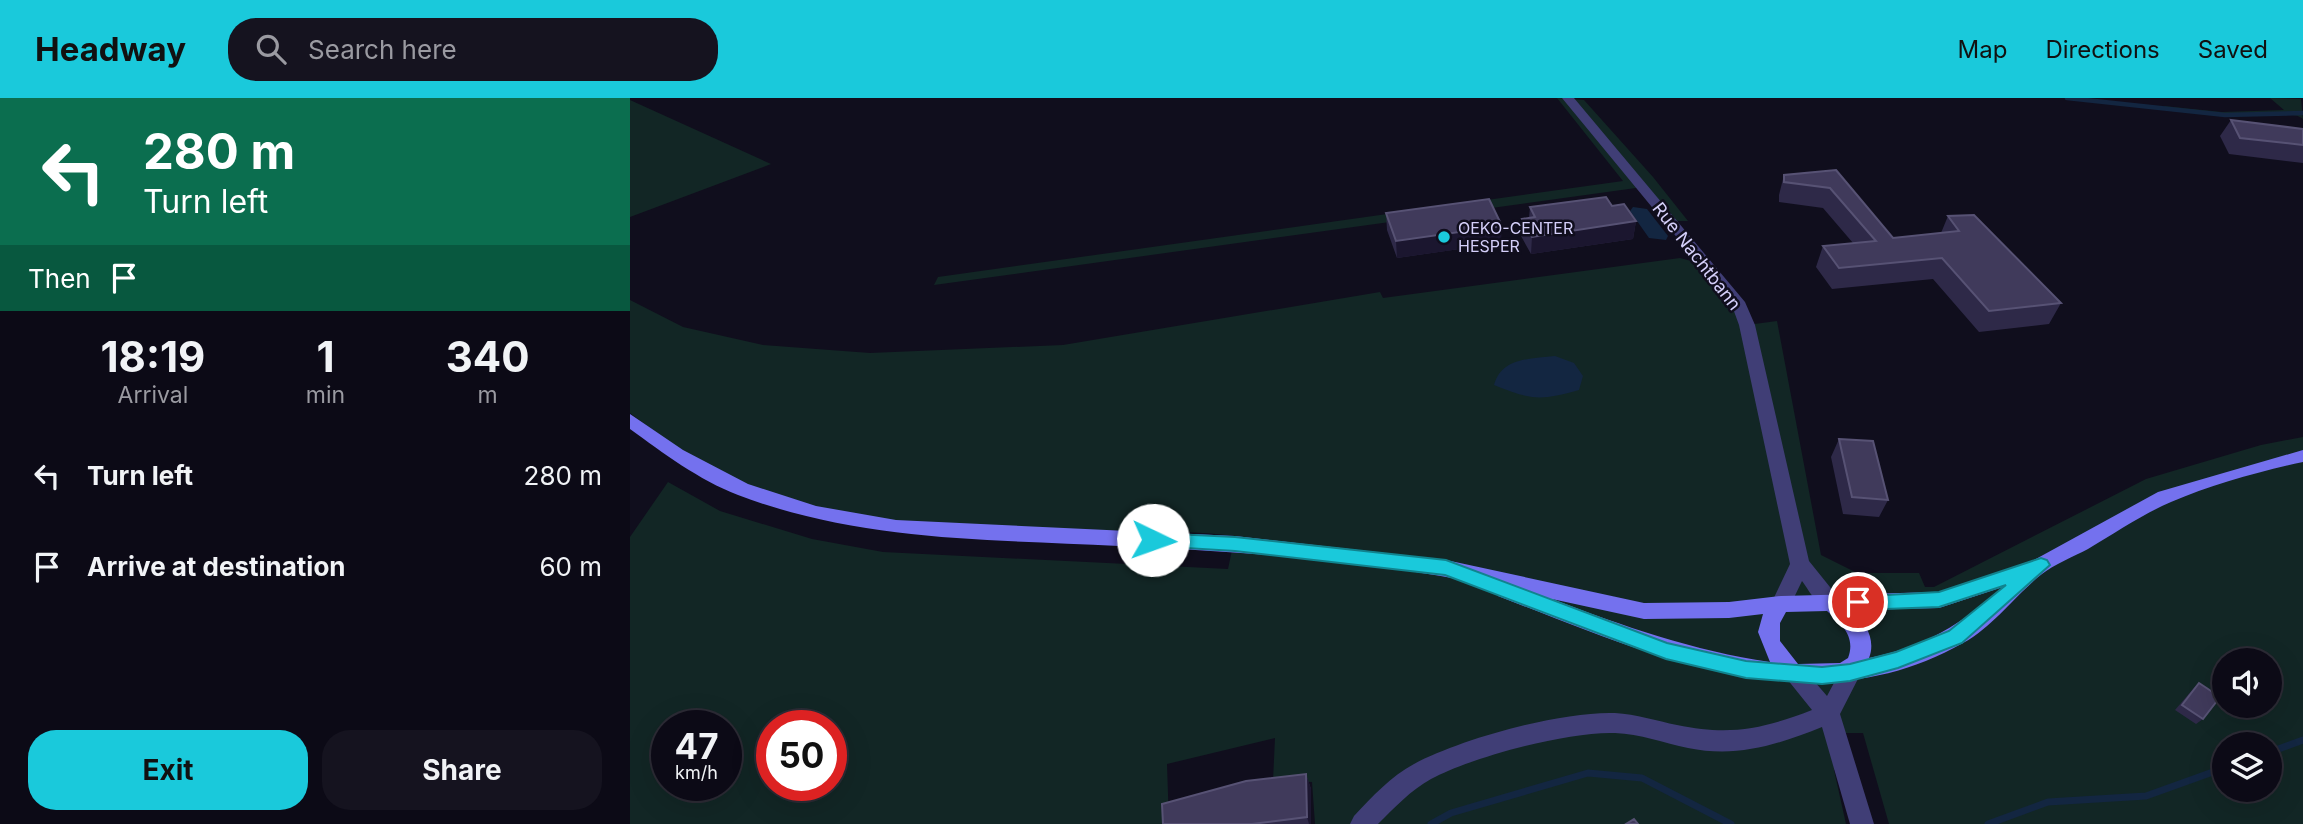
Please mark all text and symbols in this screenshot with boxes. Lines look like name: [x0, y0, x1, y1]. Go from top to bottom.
search box: [228, 18, 718, 81]
text: Headway: [35, 29, 186, 69]
icon: search: [252, 30, 290, 68]
text: Search here: [308, 34, 457, 65]
text: Map: [1958, 35, 2007, 64]
text: Directions: [2045, 35, 2160, 64]
text: Saved: [2198, 35, 2268, 64]
text: 280 m: [143, 122, 295, 181]
icon: left: [28, 126, 119, 217]
text: Turn left: [143, 182, 268, 221]
street label: Rue Nachtbann: [1648, 198, 1746, 314]
place label: OEKO-CENTER HESPER: [1458, 218, 1573, 256]
marker: OEKO-CENTER HESPER: [1436, 229, 1452, 245]
icon: arrive: [105, 259, 143, 297]
text: Then: [28, 263, 91, 294]
text: 18:19: [100, 331, 205, 382]
text: 1: [316, 331, 335, 382]
text: 340: [446, 331, 529, 382]
text: Arrival: [118, 381, 188, 409]
text: min: [306, 381, 345, 409]
text: m: [477, 381, 498, 409]
icon: left: [28, 457, 66, 495]
text: Turn left: [87, 460, 193, 491]
text: 280 m: [524, 460, 602, 491]
position arrow: [1116, 503, 1190, 577]
icon: arrive: [28, 548, 66, 586]
text: Arrive at destination: [87, 551, 346, 582]
text: 60 m: [539, 551, 602, 582]
pin: [1828, 572, 1888, 632]
icon: arrive: [1839, 583, 1877, 621]
map controls: [2212, 648, 2282, 802]
button: sound: [2212, 648, 2282, 718]
speed limit sign: 50: [756, 710, 847, 801]
text: 47: [674, 725, 719, 767]
button: Exit: [28, 730, 308, 810]
button: Share: [322, 730, 602, 810]
button: layers: [2212, 732, 2282, 802]
text: km/h: [675, 762, 718, 783]

